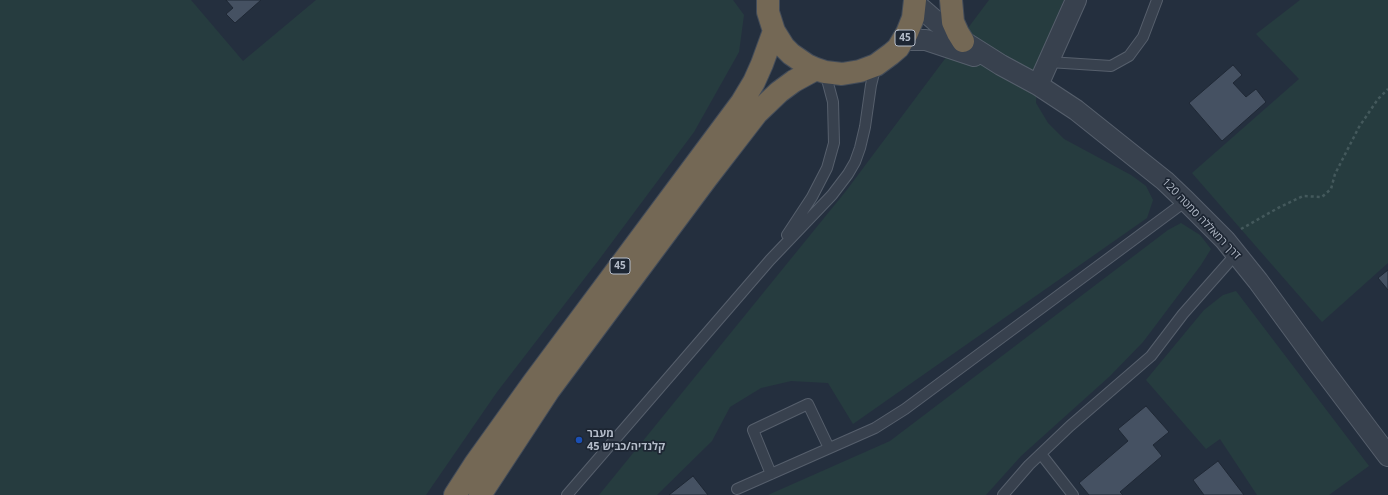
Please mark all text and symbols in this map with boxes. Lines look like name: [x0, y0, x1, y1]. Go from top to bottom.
road number: 45: [895, 30, 915, 46]
street label: דרך רמאללה סמטה 120: [1159, 176, 1243, 262]
road number: 45: [610, 258, 630, 274]
place label: מעבר קלנדיה/כביש 45: [587, 427, 665, 453]
marker: מעבר קלנדיה/כביש 45: [574, 435, 584, 445]

